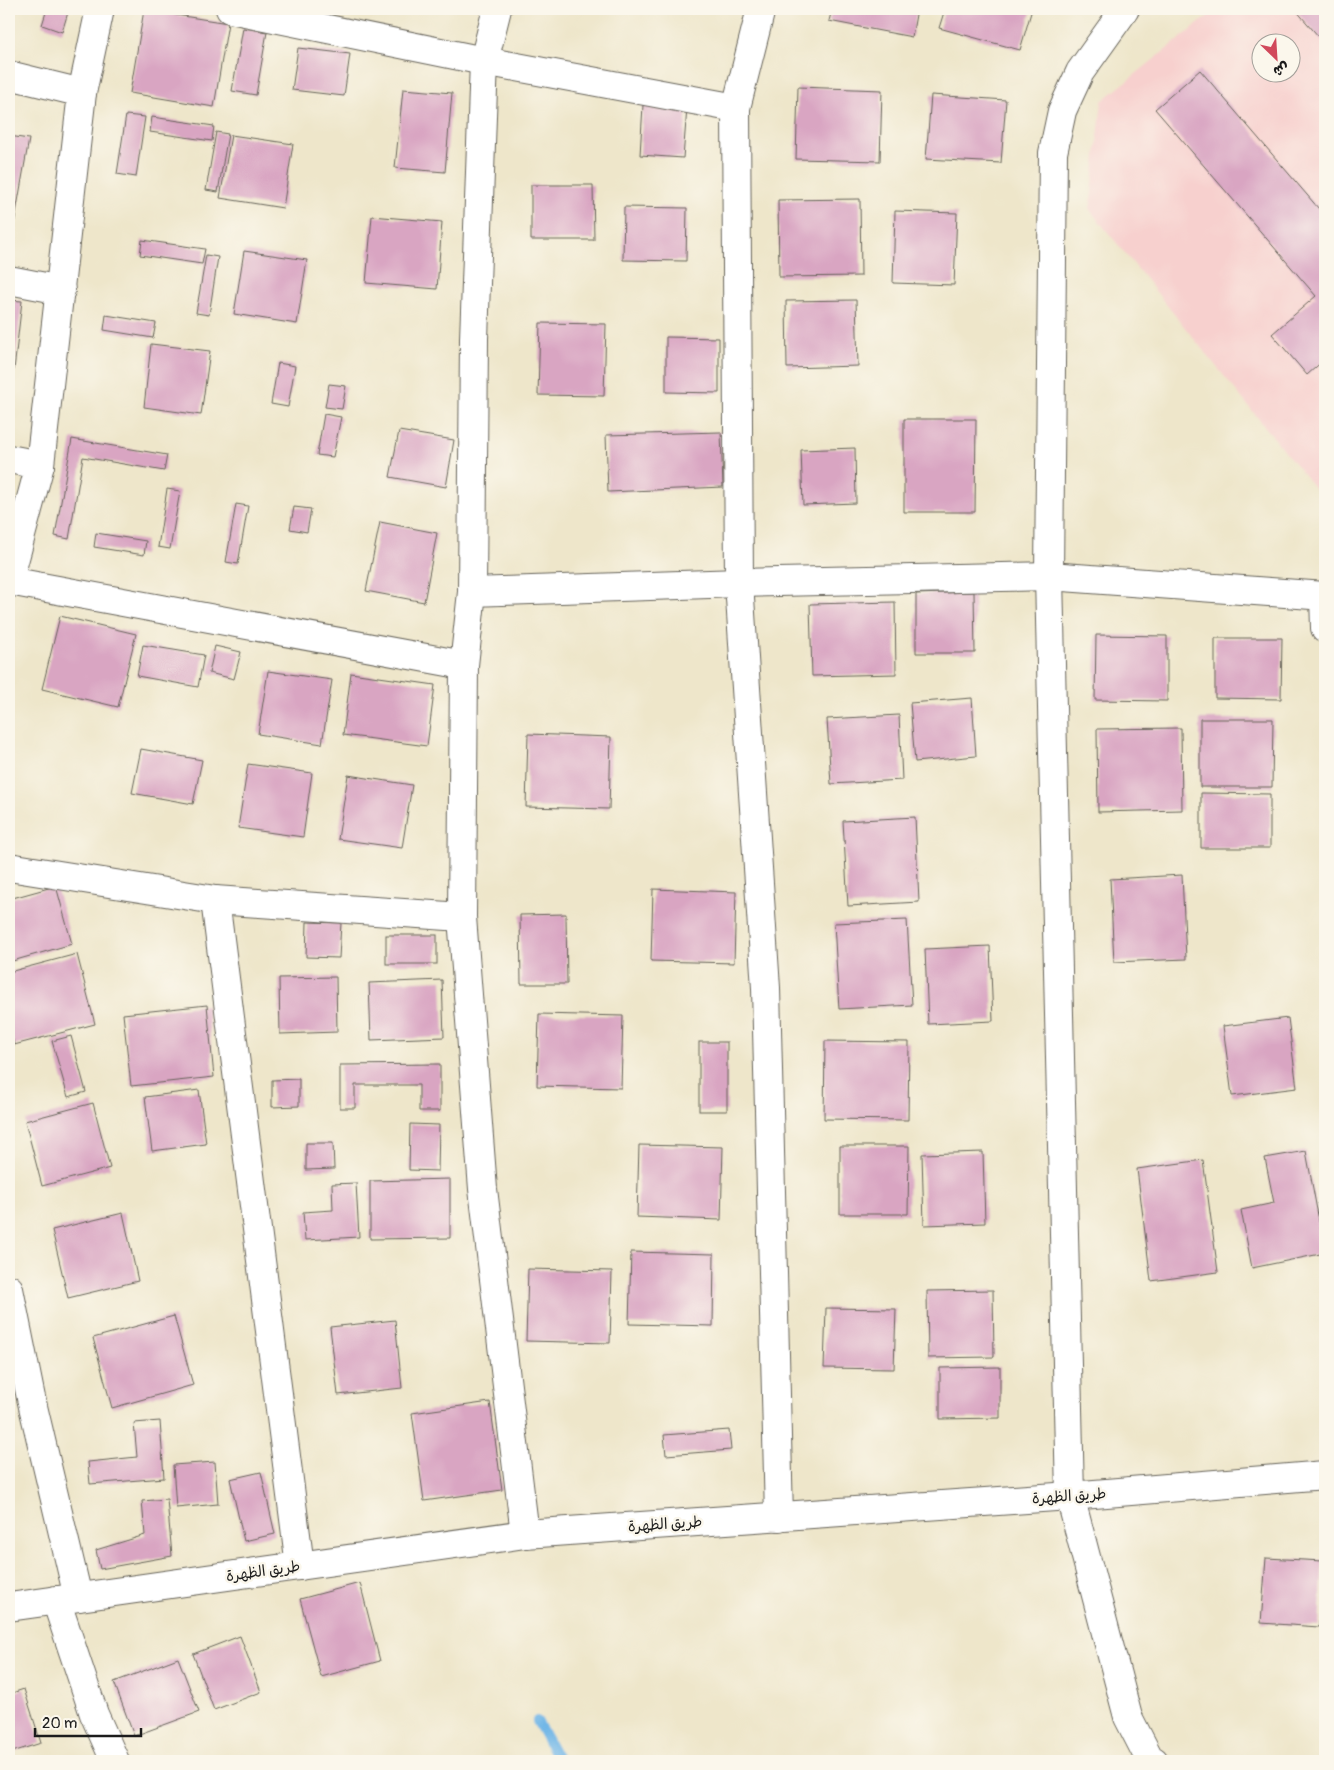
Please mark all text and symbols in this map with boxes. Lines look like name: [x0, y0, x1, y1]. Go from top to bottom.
north arrow: [1252, 32, 1302, 82]
text: ش: [1271, 58, 1292, 80]
street label: طريق الظهرة: [1031, 1484, 1107, 1509]
street label: طريق الظهرة: [627, 1512, 703, 1537]
street label: طريق الظهرة: [225, 1557, 301, 1586]
scale bar: [35, 1705, 141, 1737]
text: 20 m: [42, 1714, 77, 1733]

